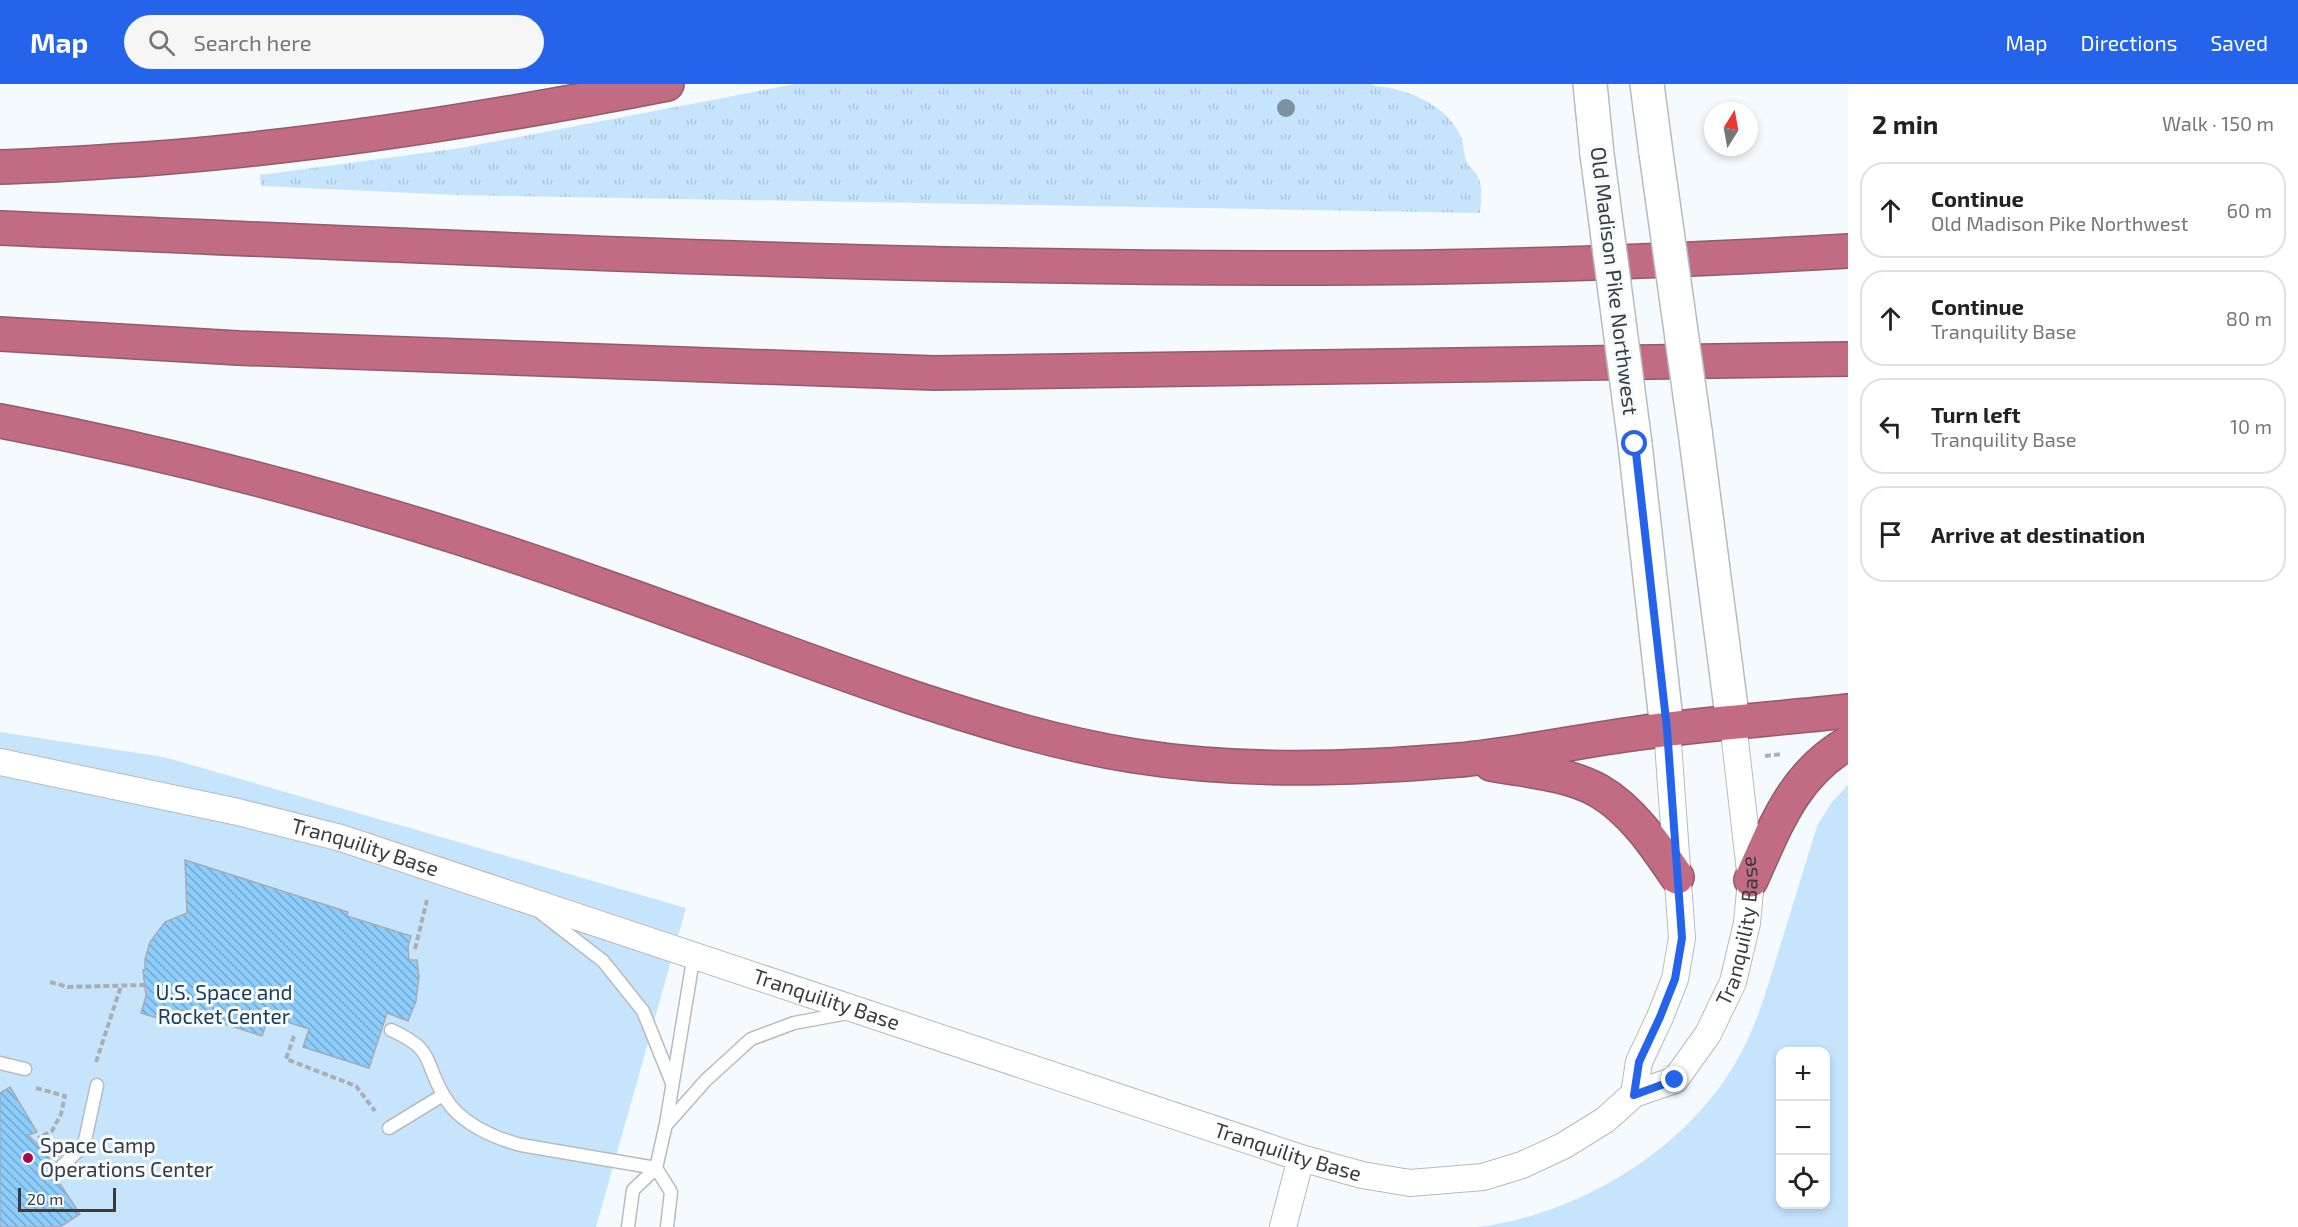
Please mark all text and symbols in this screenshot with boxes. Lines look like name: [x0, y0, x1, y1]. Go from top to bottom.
search box: [124, 15, 544, 69]
text: Map: [30, 25, 88, 59]
icon: search: [145, 26, 178, 59]
text: Search here: [193, 29, 312, 55]
text: Map: [2005, 30, 2048, 55]
text: Directions: [2081, 30, 2177, 55]
text: Saved: [2210, 30, 2268, 55]
north arrow: [1704, 102, 1758, 156]
text: 2 min: [1872, 108, 1938, 139]
text: Walk · 150 m: [2162, 111, 2274, 135]
street label: Old Madison Pike Northwest: [1587, 145, 1644, 416]
text: Continue: [1931, 185, 2024, 211]
icon: ahead: [1874, 194, 1907, 227]
text: 60 m: [2227, 198, 2272, 222]
text: Old Madison Pike Northwest: [1931, 211, 2188, 235]
text: Continue: [1931, 293, 2024, 319]
icon: ahead: [1874, 302, 1907, 335]
text: 80 m: [2226, 306, 2272, 330]
text: Tranquility Base: [1931, 319, 2077, 343]
text: Turn left: [1931, 401, 2020, 427]
icon: left: [1874, 410, 1907, 443]
text: 10 m: [2230, 414, 2272, 438]
text: Tranquility Base: [1931, 427, 2077, 451]
route start: [1621, 430, 1647, 456]
icon: arrive: [1874, 518, 1907, 551]
text: Arrive at destination: [1931, 521, 2145, 547]
street label: Tranquility Base: [289, 812, 442, 881]
street label: Tranquility Base: [1710, 855, 1762, 1009]
street label: Tranquility Base: [750, 962, 903, 1034]
park label: U.S. Space and Rocket Center: [155, 979, 293, 1028]
map controls: [1776, 1047, 1830, 1209]
button: +: [1776, 1047, 1830, 1101]
route end: [1661, 1066, 1687, 1092]
button: −: [1776, 1101, 1830, 1155]
street label: Tranquility Base: [1211, 1116, 1365, 1185]
place label: Space Camp Operations Center: [40, 1132, 214, 1181]
marker: Space Camp Operations Center: [21, 1151, 35, 1165]
button: locate: [1776, 1155, 1830, 1209]
scale bar: [18, 1185, 116, 1212]
text: 20 m: [27, 1189, 63, 1208]

